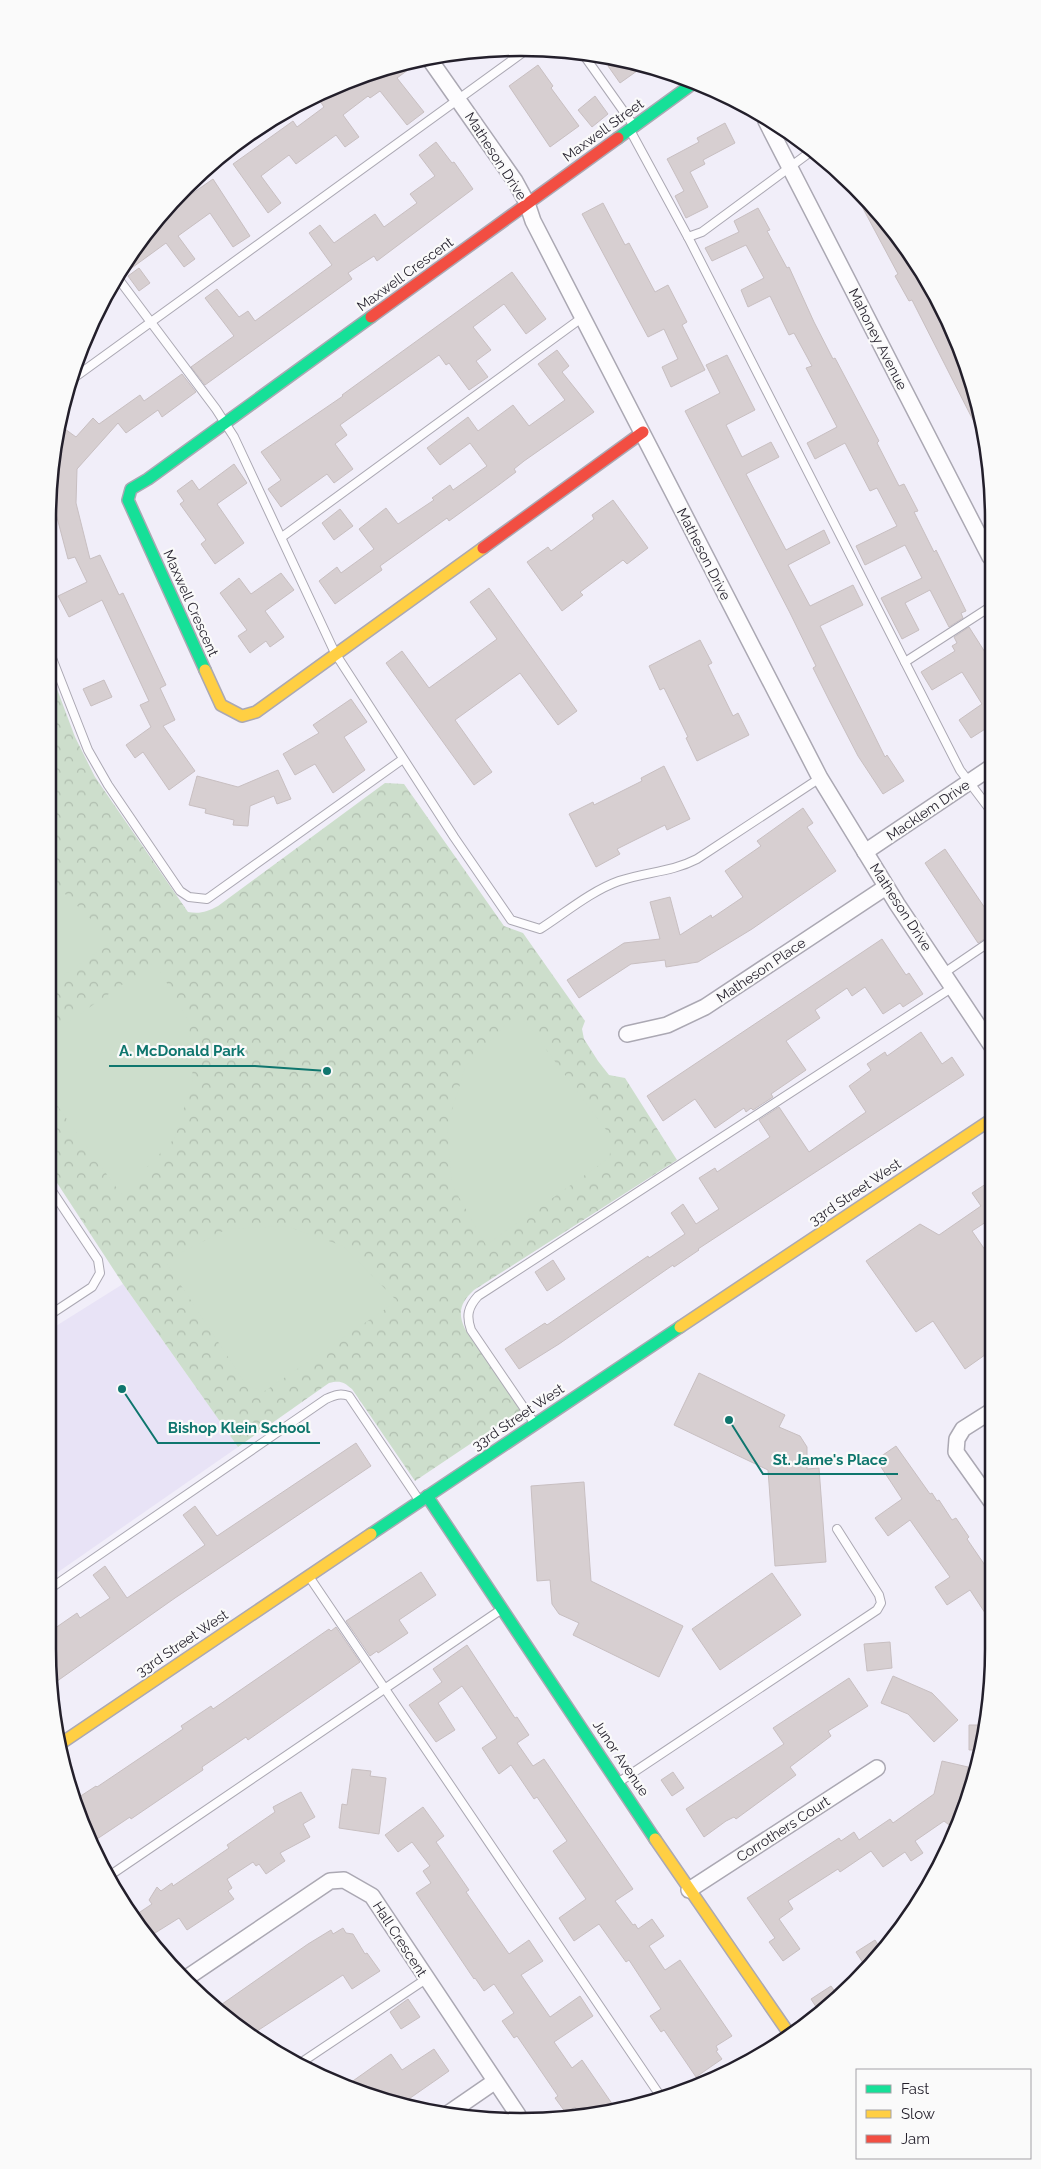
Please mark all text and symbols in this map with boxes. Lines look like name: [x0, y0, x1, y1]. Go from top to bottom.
street label: Maxwell Street: [560, 95, 647, 165]
street label: Matheson Drive: [462, 109, 530, 203]
street label: Maxwell Crescent: [354, 234, 456, 314]
street label: Mahoney Avenue: [845, 285, 911, 393]
street label: Matheson Drive: [674, 505, 734, 603]
street label: Maxwell Crescent: [160, 547, 222, 659]
street label: Macklem Drive: [883, 776, 973, 844]
street label: Matheson Drive: [867, 860, 935, 954]
street label: Matheson Place: [714, 934, 808, 1006]
callout: A. McDonald Park: [109, 1036, 255, 1066]
text: A. McDonald Park: [119, 1042, 246, 1060]
street label: 33rd Street West: [806, 1155, 904, 1229]
street label: 33rd Street West: [469, 1380, 567, 1454]
callout: Bishop Klein School: [158, 1413, 320, 1443]
text: Bishop Klein School: [168, 1419, 311, 1437]
callout: St. Jame's Place: [763, 1444, 898, 1474]
text: St. Jame's Place: [773, 1451, 887, 1469]
street label: 33rd Street West: [133, 1606, 231, 1680]
street label: Junor Avenue: [590, 1717, 652, 1799]
street label: Corrothers Court: [733, 1793, 833, 1865]
street label: Hall Crescent: [370, 1898, 430, 1980]
legend: [856, 2069, 1031, 2159]
text: Fast: [901, 2080, 929, 2098]
text: Slow: [901, 2105, 935, 2123]
text: Jam: [901, 2130, 930, 2148]

